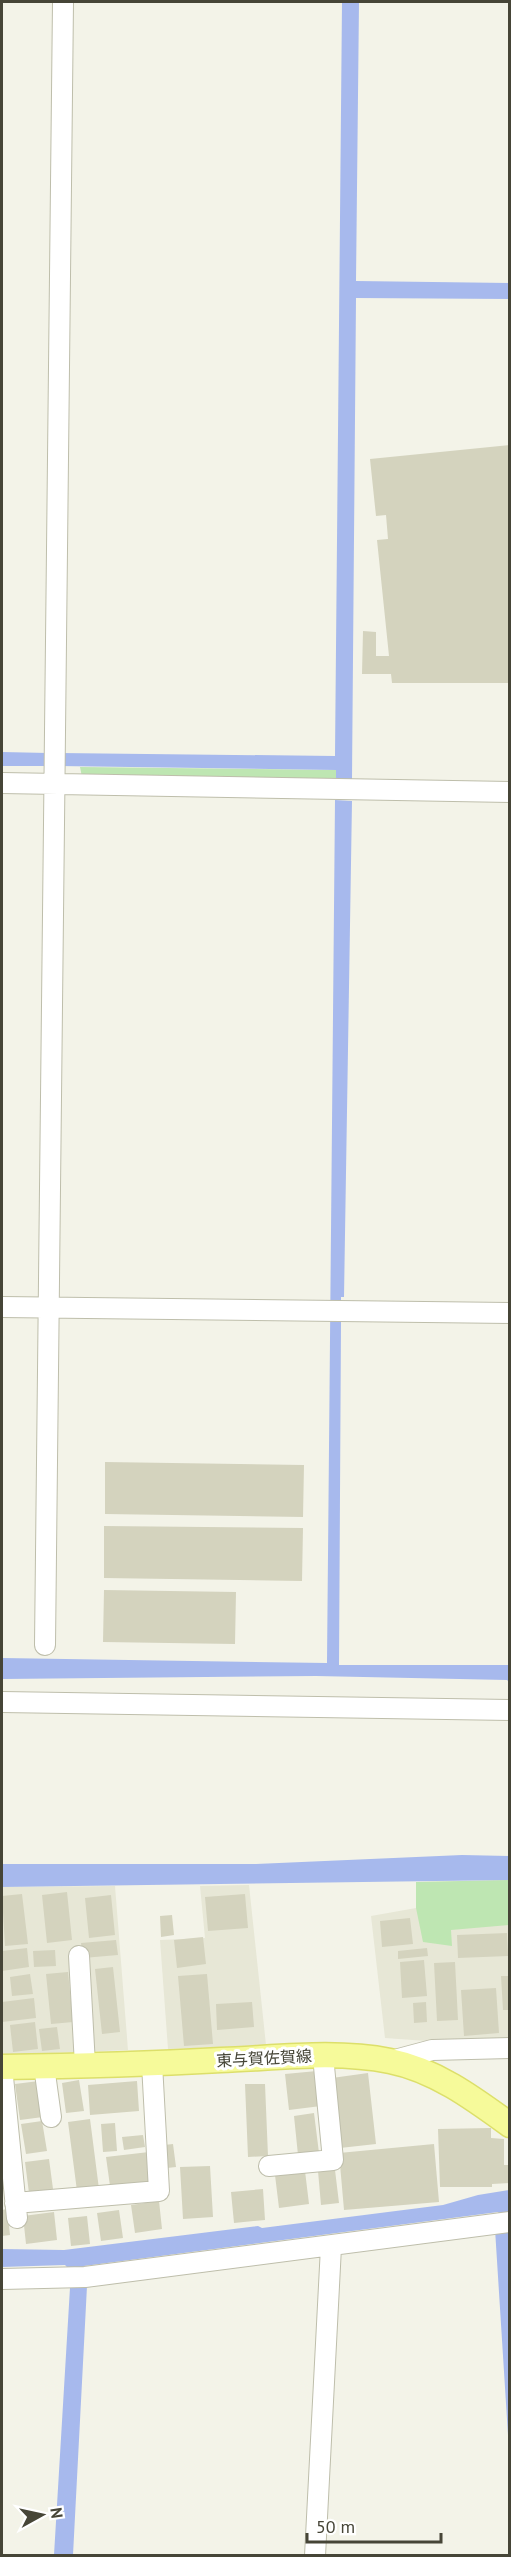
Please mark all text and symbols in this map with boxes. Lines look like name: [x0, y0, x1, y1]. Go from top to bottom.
street label: 東与賀佐賀線: [216, 2046, 312, 2070]
north arrow: [12, 2485, 72, 2545]
text: N: [46, 2506, 67, 2520]
scale bar: [307, 2506, 440, 2544]
text: 50 m: [316, 2515, 355, 2538]

